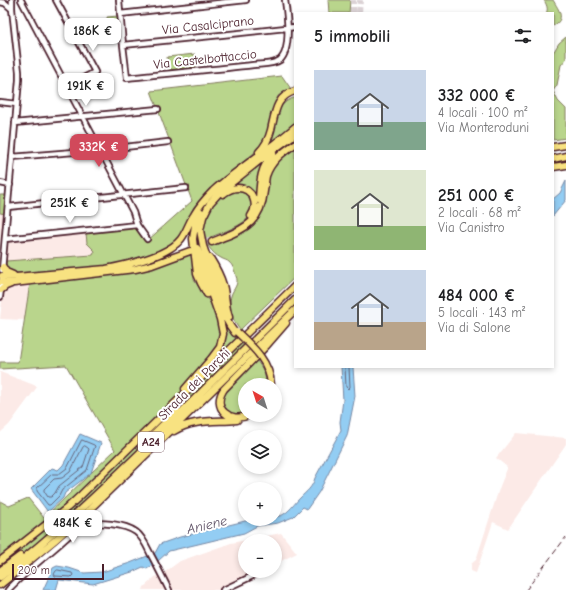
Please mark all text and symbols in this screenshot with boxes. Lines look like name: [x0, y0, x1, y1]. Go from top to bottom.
street label: Via Casalciprano: [161, 13, 255, 37]
pin: 186K €: [60, 18, 126, 52]
text: 186K €: [73, 23, 113, 38]
icon: filters: [512, 25, 534, 47]
text: 5 immobili: [314, 27, 390, 46]
street label: Via Castelbottaccio: [153, 46, 257, 72]
pin: 191K €: [53, 73, 119, 107]
text: 191K €: [67, 78, 105, 93]
icon: home: [346, 86, 394, 134]
text: 332 000 €: [438, 86, 516, 105]
text: 4 locali · 100 m²: [438, 105, 527, 120]
text: Via Monteroduni: [438, 120, 529, 135]
pin: 332K €: [66, 134, 132, 168]
text: 332K €: [79, 139, 119, 154]
icon: home: [346, 186, 394, 234]
text: 251 000 €: [438, 186, 515, 205]
pin: 251K €: [37, 190, 103, 224]
text: 251K €: [50, 195, 90, 210]
text: 2 locali · 68 m²: [438, 205, 521, 220]
text: Via Canistro: [438, 220, 505, 235]
icon: home: [346, 286, 394, 334]
text: 484 000 €: [438, 286, 516, 305]
text: 5 locali · 143 m²: [438, 305, 525, 320]
text: Via di Salone: [438, 320, 510, 335]
street label: Strada dei Parchi: [155, 345, 233, 423]
north arrow: [238, 378, 282, 422]
map controls: [238, 378, 282, 578]
button: layers: [238, 430, 282, 474]
road number: A24: [138, 432, 164, 452]
button: +: [238, 482, 282, 526]
pin: 484K €: [40, 510, 106, 544]
water label: Aniene: [184, 512, 229, 538]
text: 484K €: [53, 515, 93, 530]
button: −: [238, 534, 282, 578]
scale bar: [12, 562, 104, 581]
text: 200 m: [18, 564, 50, 577]

